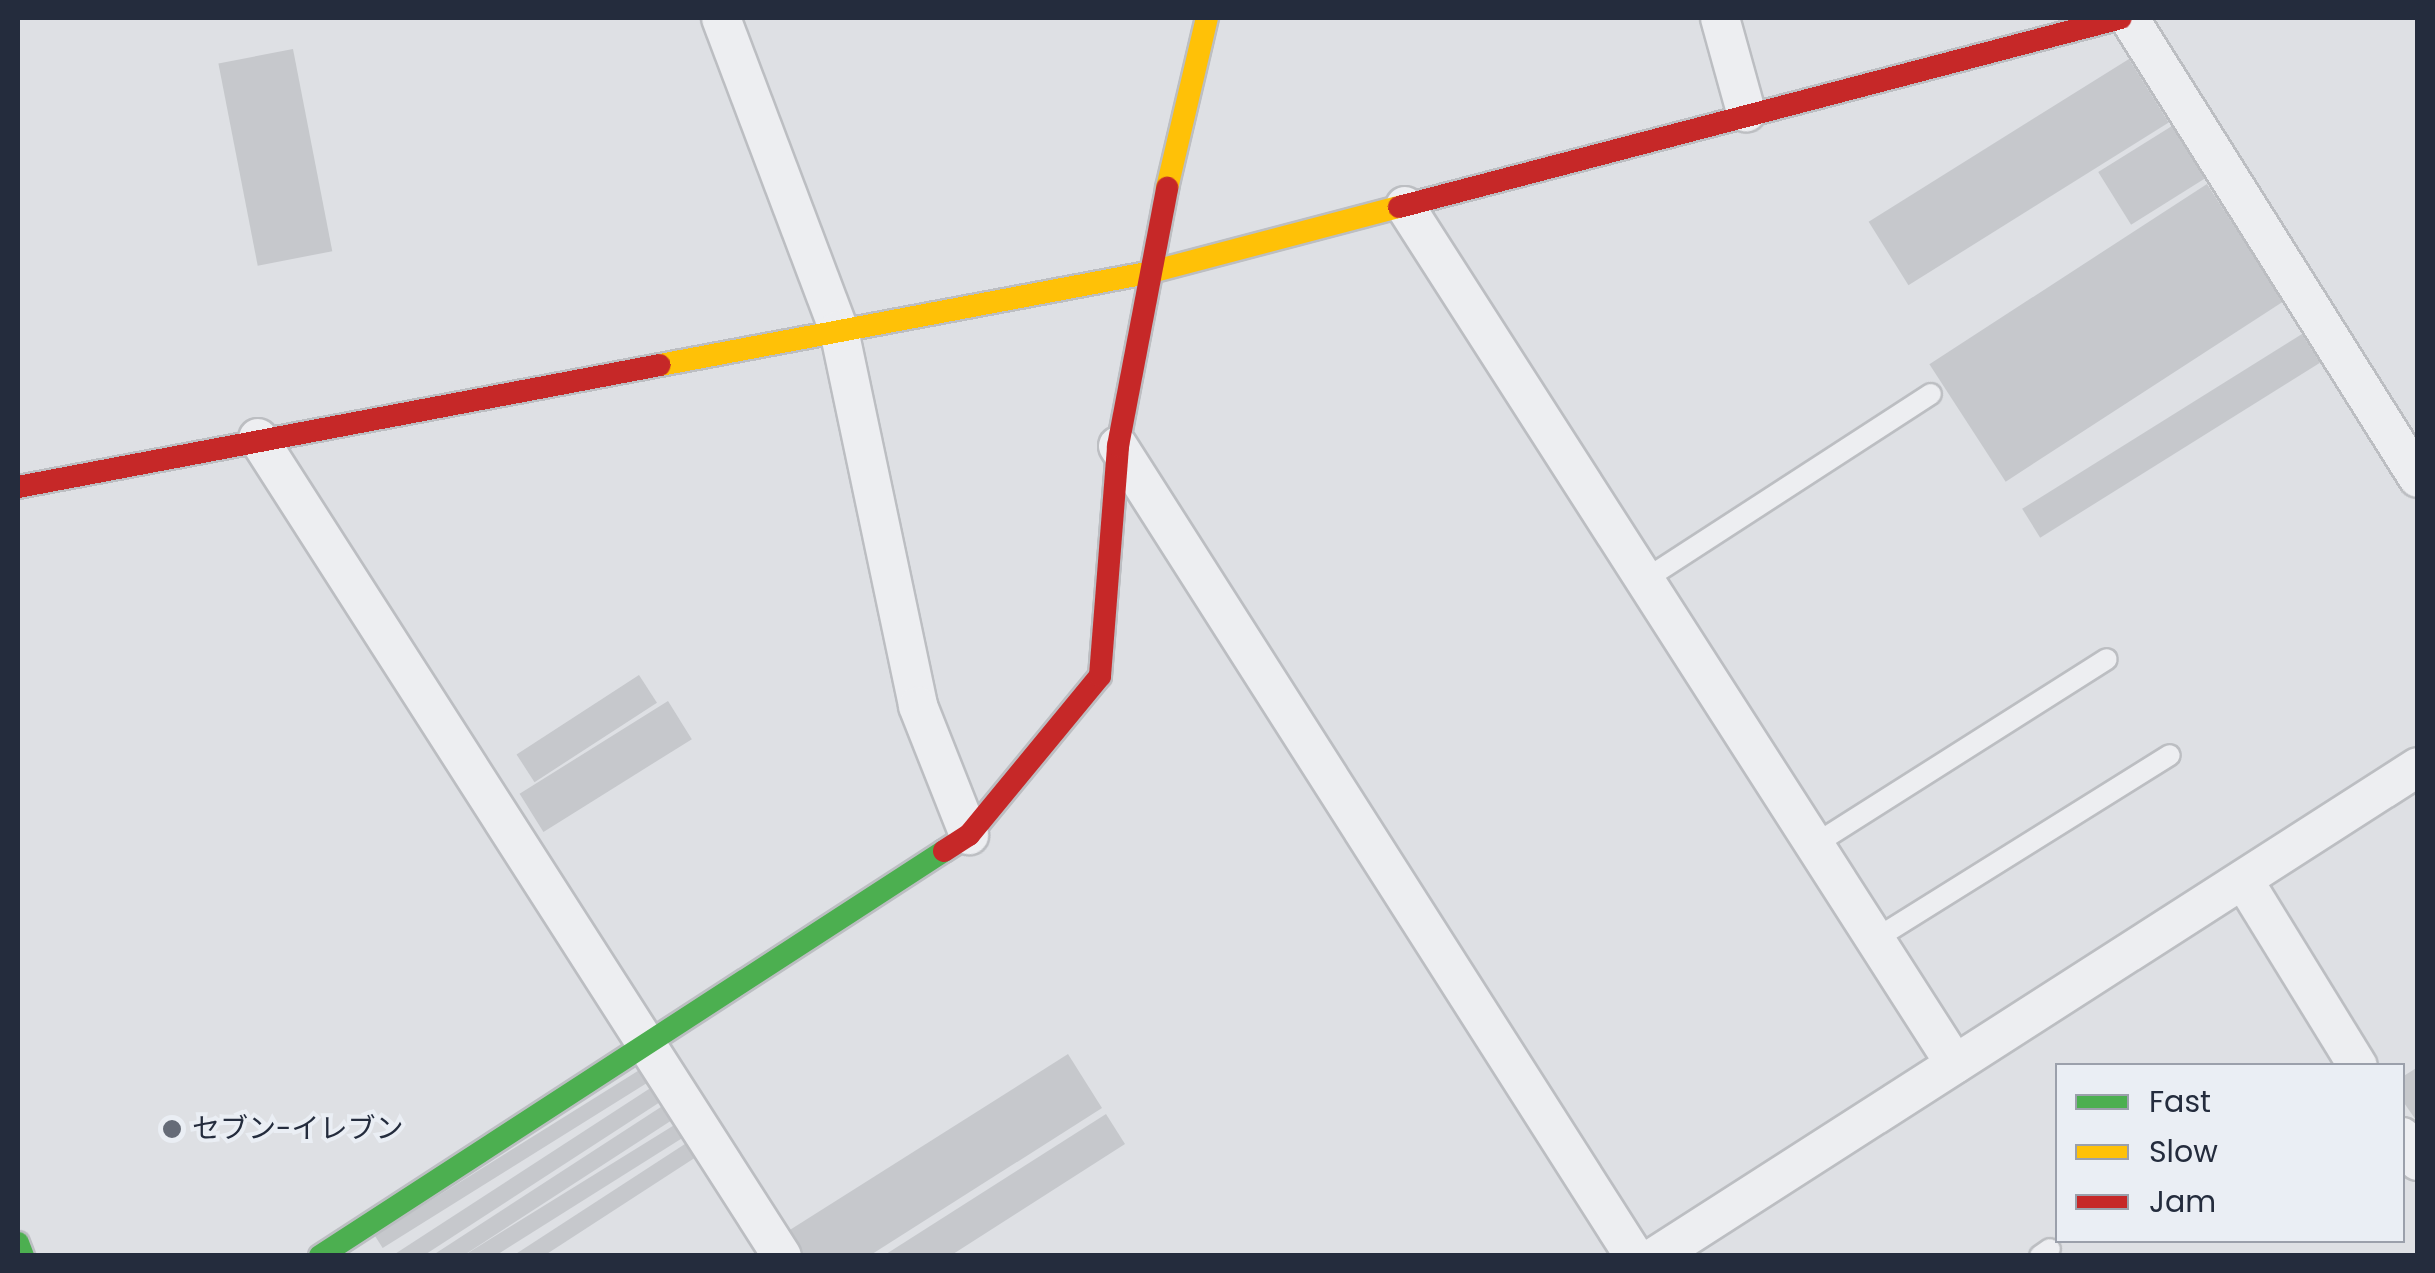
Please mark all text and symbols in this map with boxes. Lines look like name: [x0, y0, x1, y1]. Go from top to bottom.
legend: [2055, 1063, 2405, 1243]
text: Fast: [2149, 1080, 2211, 1123]
place label: セブン-イレブン: [192, 1112, 403, 1146]
marker: セブン-イレブン: [161, 1118, 183, 1140]
text: Slow: [2149, 1130, 2218, 1173]
text: Jam: [2149, 1180, 2216, 1223]

